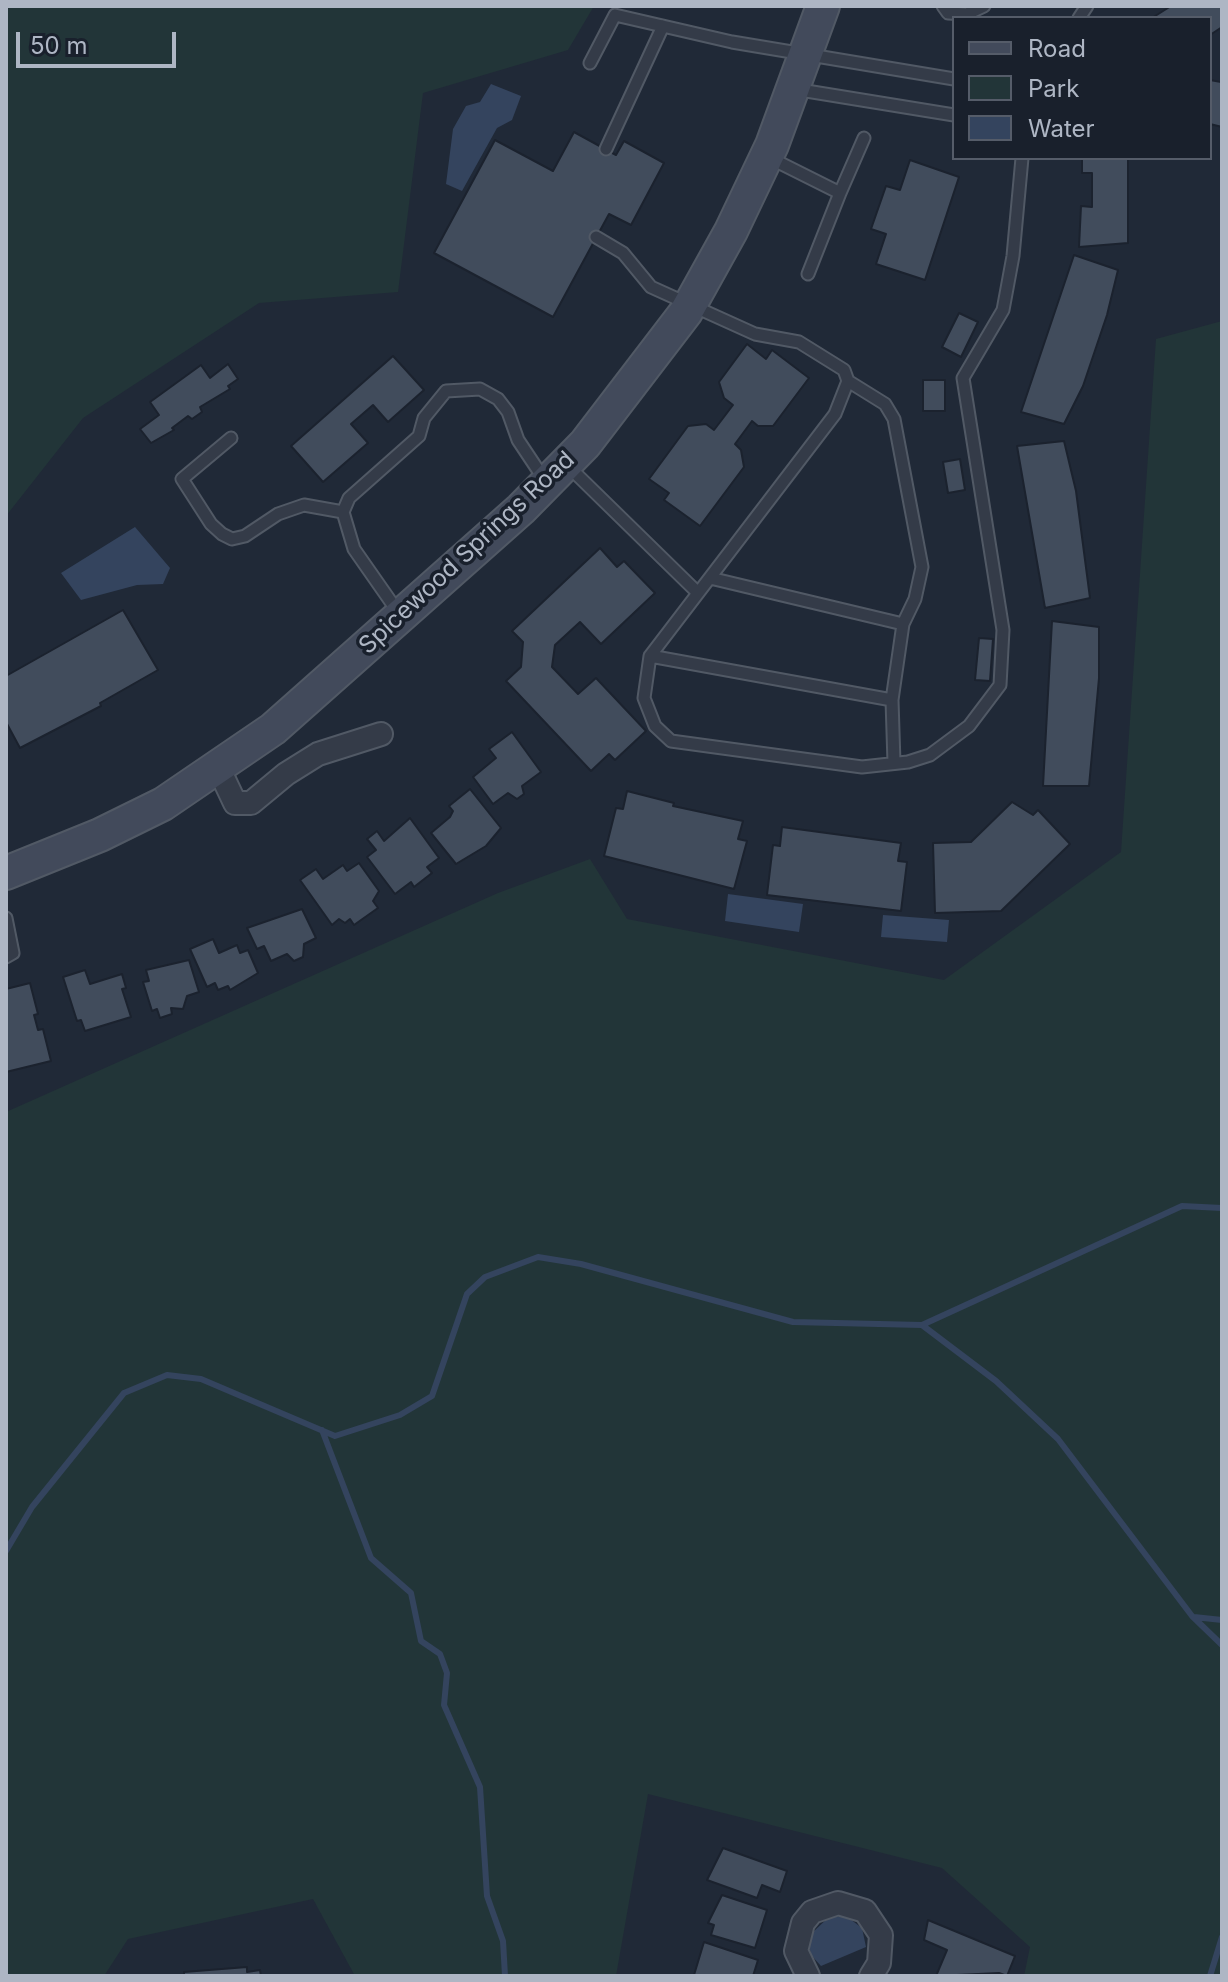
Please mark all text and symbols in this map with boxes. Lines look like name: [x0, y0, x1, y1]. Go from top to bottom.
scale bar: [20, 16, 180, 66]
legend: [952, 16, 1212, 160]
text: 50 m: [30, 31, 88, 60]
text: Road: [1028, 34, 1086, 63]
text: Park: [1028, 74, 1079, 103]
text: Water: [1028, 114, 1095, 143]
street label: Spicewood Springs Road: [353, 446, 581, 660]

